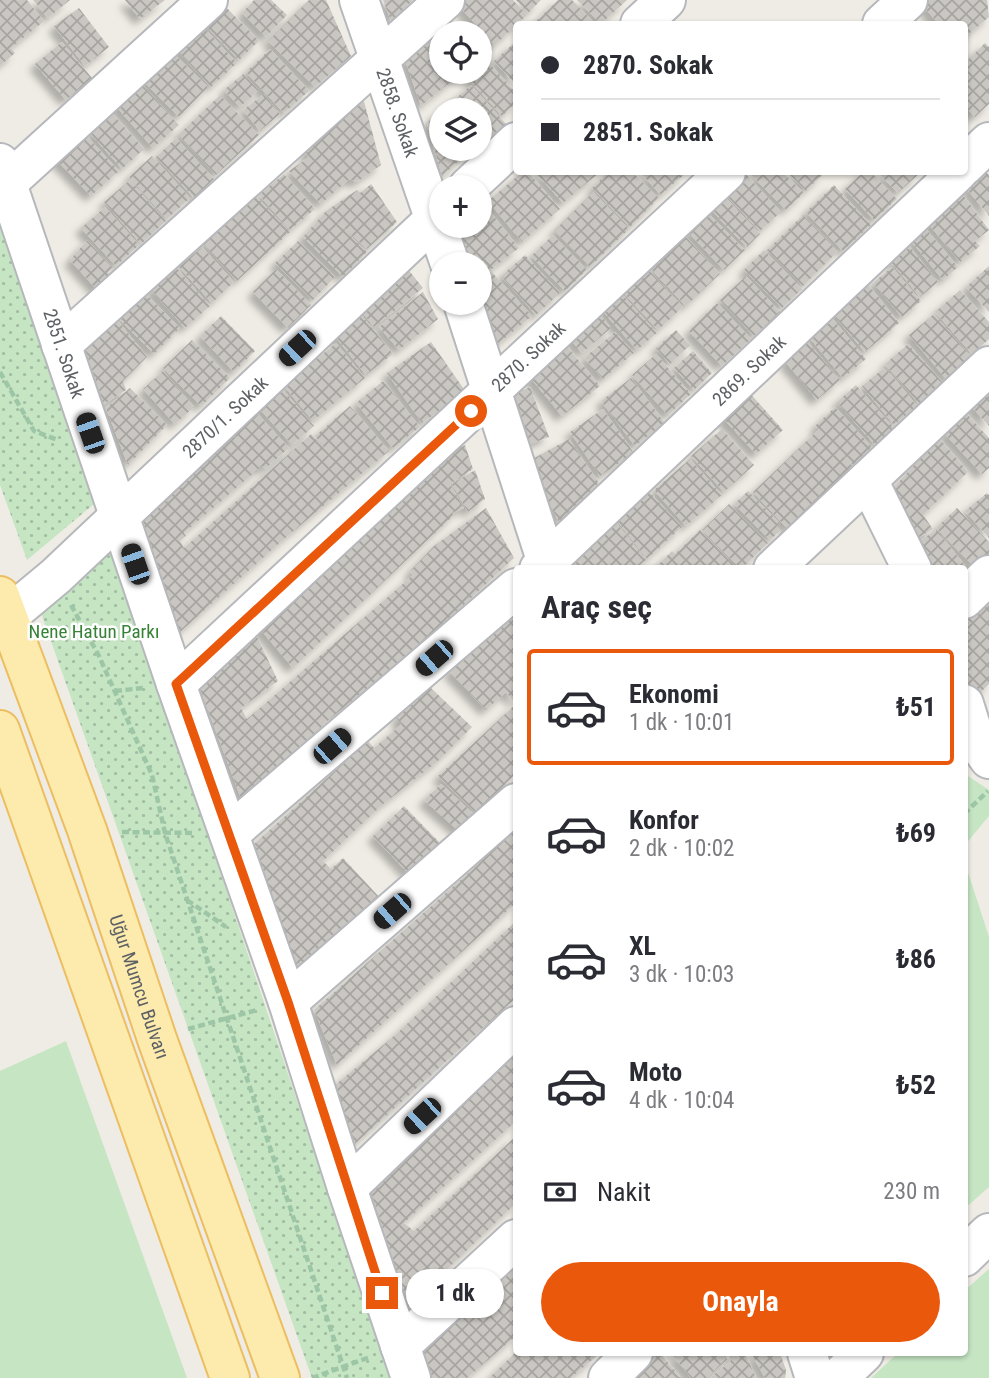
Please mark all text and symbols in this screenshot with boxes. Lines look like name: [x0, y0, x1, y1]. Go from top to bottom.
map controls: [429, 21, 492, 315]
button: locate: [429, 21, 492, 84]
text: 2870. Sokak: [583, 50, 713, 80]
street label: 2858. Sokak: [371, 65, 423, 161]
button: layers: [429, 98, 492, 161]
text: 2851. Sokak: [583, 117, 713, 147]
button: +: [429, 175, 492, 238]
button: −: [429, 252, 492, 315]
street label: 2851. Sokak: [38, 306, 90, 402]
street label: 2870. Sokak: [487, 316, 570, 397]
car: [275, 326, 320, 370]
street label: 2869. Sokak: [708, 330, 791, 411]
street label: 2870/1. Sokak: [178, 371, 273, 463]
route start: [455, 395, 487, 427]
car: [74, 410, 107, 456]
car: [119, 541, 152, 587]
text: Araç seç: [541, 588, 652, 626]
park label: Nene Hatun Parkı: [29, 620, 159, 643]
car: [412, 636, 457, 680]
icon: car: [545, 676, 608, 739]
text: Ekonomi: [629, 679, 719, 709]
text: ₺51: [896, 692, 936, 722]
text: 1 dk · 10:01: [629, 709, 734, 736]
car: [310, 724, 355, 768]
icon: car: [545, 802, 608, 865]
text: Konfor: [629, 805, 699, 835]
text: ₺69: [896, 818, 936, 848]
text: 2 dk · 10:02: [629, 835, 734, 862]
car: [370, 889, 415, 933]
street label: Uğur Mumcu Bulvarı: [104, 912, 174, 1062]
icon: car: [545, 928, 608, 991]
text: XL: [629, 931, 656, 961]
text: ₺86: [896, 944, 936, 974]
text: 3 dk · 10:03: [629, 961, 734, 988]
icon: car: [545, 1054, 608, 1117]
text: Moto: [629, 1057, 682, 1087]
text: ₺52: [896, 1070, 936, 1100]
text: 4 dk · 10:04: [629, 1087, 734, 1114]
car: [400, 1094, 445, 1138]
icon: cash: [541, 1173, 579, 1211]
text: Nakit: [597, 1177, 651, 1207]
text: 230 m: [883, 1178, 940, 1205]
button: Onayla: [541, 1262, 940, 1342]
callout: 1 dk: [406, 1268, 504, 1318]
route end: [366, 1277, 398, 1309]
text: 1 dk: [435, 1280, 475, 1307]

